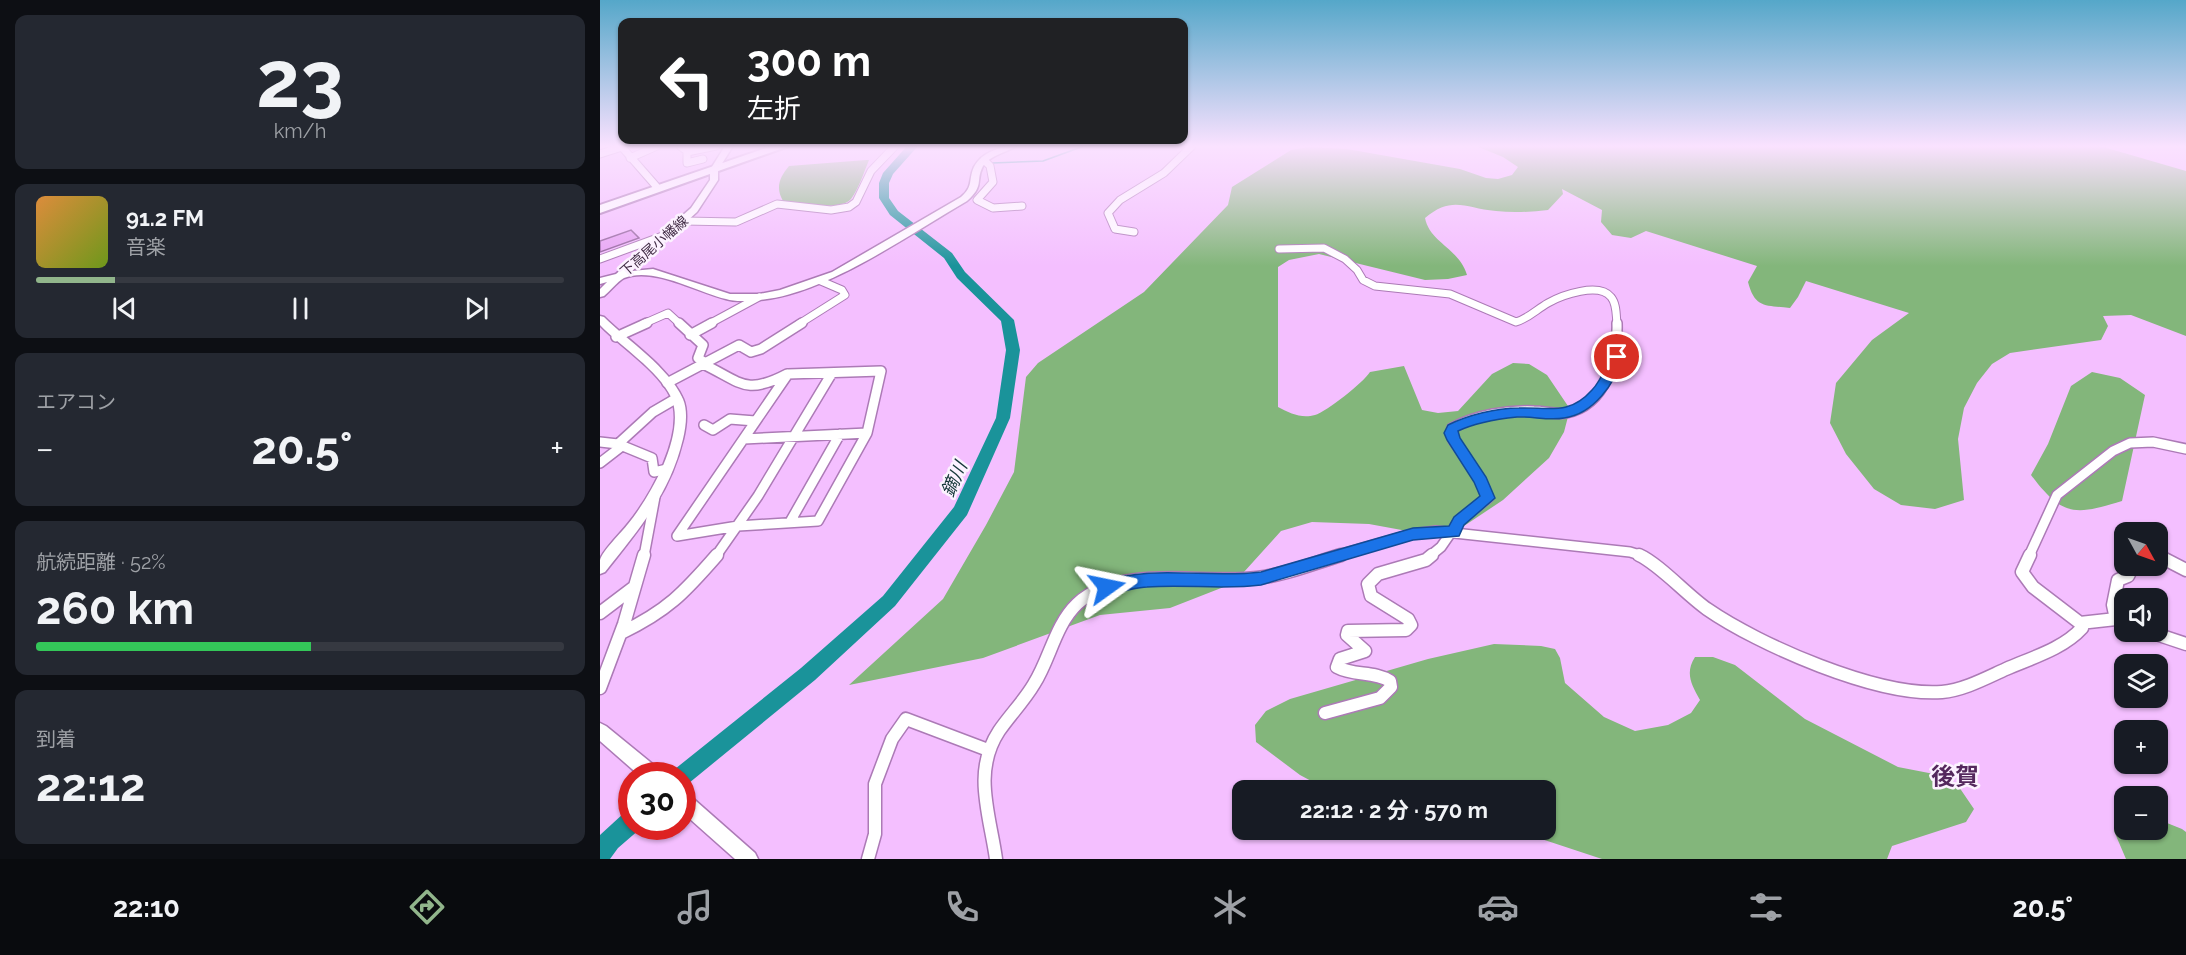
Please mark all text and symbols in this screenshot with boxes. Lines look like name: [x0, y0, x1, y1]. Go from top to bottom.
text: 23: [256, 34, 344, 125]
text: 300 m: [747, 37, 871, 86]
icon: left: [648, 42, 726, 120]
text: 左折: [747, 93, 801, 124]
text: km/h: [274, 119, 326, 143]
text: 91.2 FM: [126, 205, 204, 231]
street label: 下高尾小幡線: [617, 212, 691, 280]
text: 音楽: [126, 235, 166, 259]
icon: previous: [108, 292, 141, 325]
icon: pause: [284, 292, 317, 325]
icon: next: [460, 292, 493, 325]
pin: [1591, 331, 1642, 382]
icon: arrive: [1600, 340, 1633, 373]
text: エアコン: [36, 390, 116, 414]
text: 20.5°: [252, 422, 352, 475]
text: −: [36, 429, 54, 468]
text: +: [550, 429, 564, 468]
water label: 鏑川: [937, 456, 972, 500]
north arrow: [2114, 522, 2168, 576]
map controls: [2114, 522, 2168, 840]
text: 航続距離 · 52%: [36, 550, 166, 574]
position arrow: [1075, 555, 1139, 619]
text: 260 km: [36, 582, 194, 635]
button: sound: [2114, 588, 2168, 642]
button: layers: [2114, 654, 2168, 708]
button: +: [2114, 720, 2168, 774]
text: 到着: [36, 727, 76, 751]
text: 22:12: [36, 759, 146, 812]
speed limit sign: 30: [618, 762, 696, 840]
district label: 後賀: [1931, 762, 1979, 791]
button: −: [2114, 786, 2168, 840]
text: 22:12 · 2 分 · 570 m: [1300, 797, 1488, 823]
icon: directions: [406, 886, 448, 928]
icon: music: [674, 886, 716, 928]
icon: phone: [941, 886, 983, 928]
icon: climate: [1209, 886, 1251, 928]
icon: car: [1477, 886, 1519, 928]
icon: filters: [1745, 886, 1787, 928]
text: 22:10: [113, 892, 180, 923]
text: 20.5°: [2013, 892, 2073, 923]

